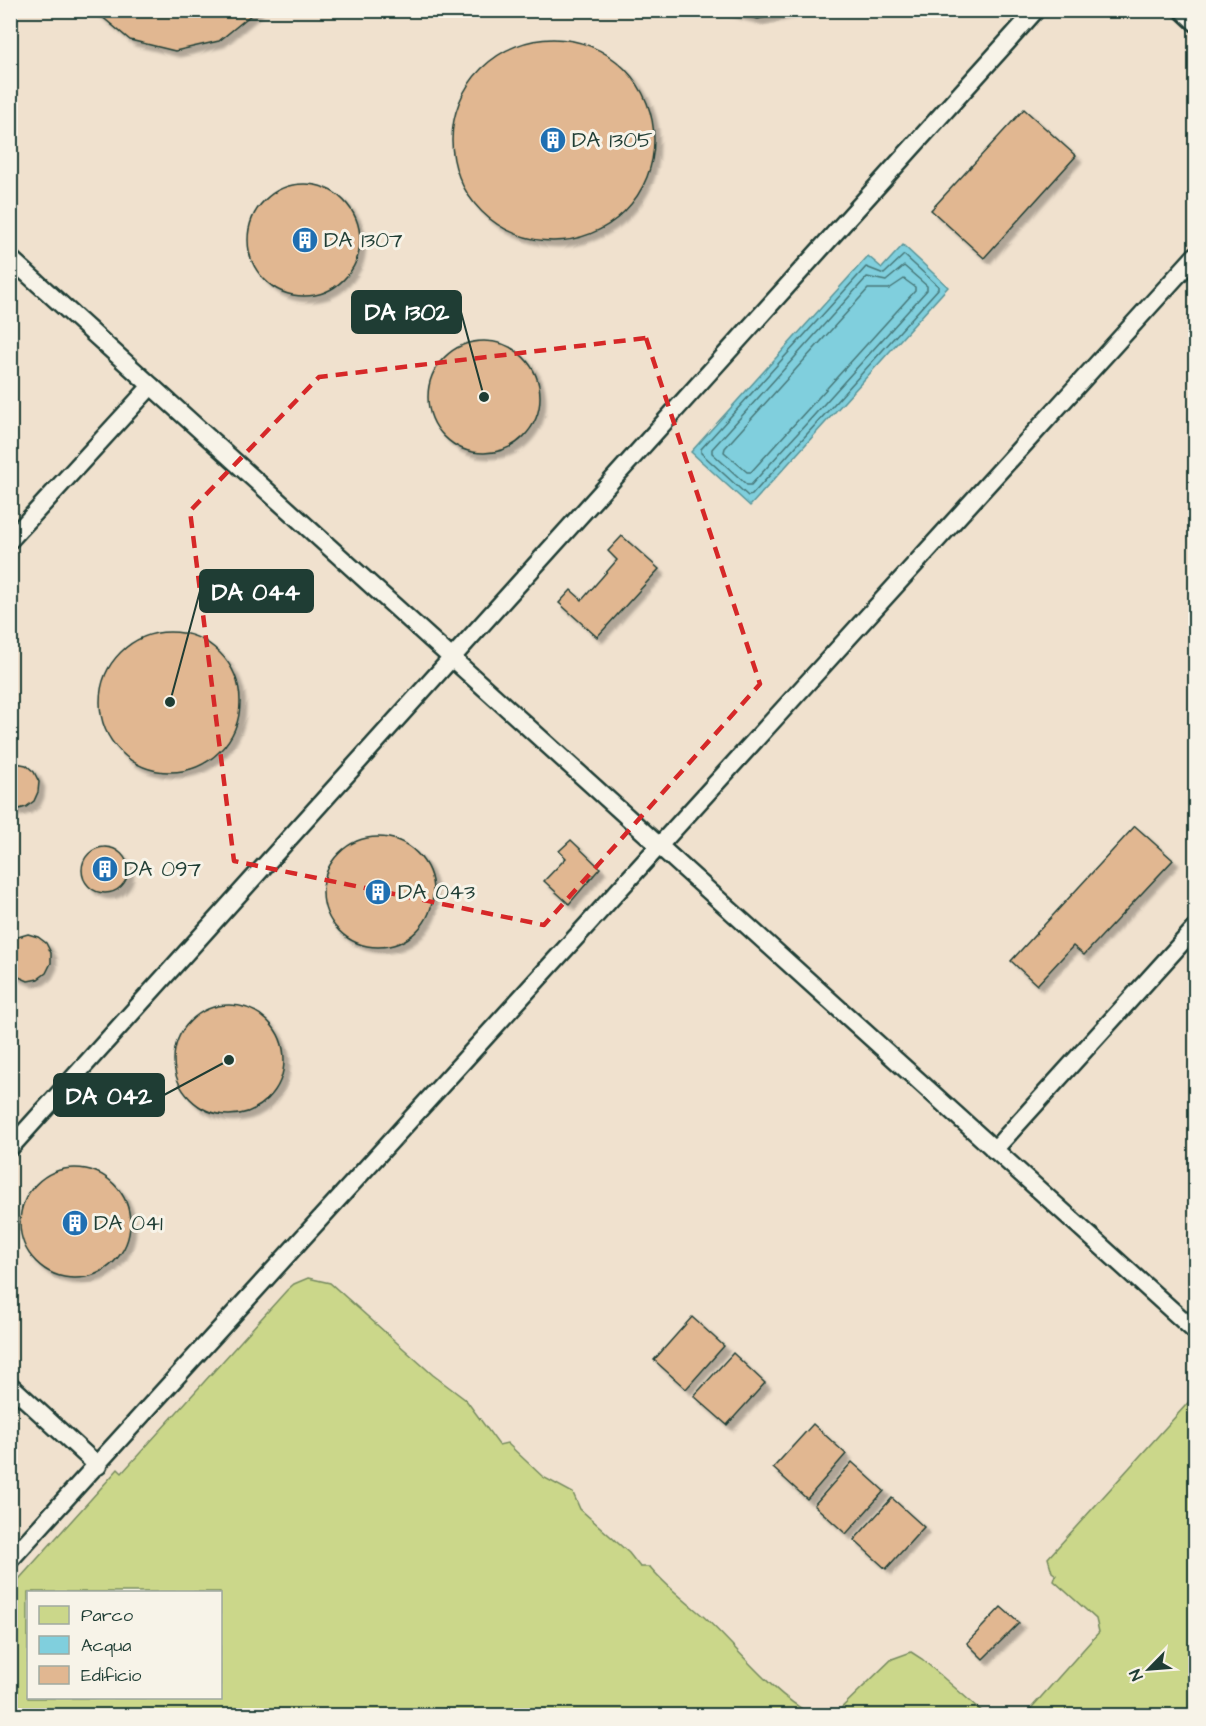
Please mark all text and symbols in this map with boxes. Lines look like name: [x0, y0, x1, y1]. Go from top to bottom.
building icon: DA 1305: [538, 125, 568, 155]
place label: DA 1305: [572, 125, 653, 156]
building icon: DA 1307: [290, 225, 320, 255]
place label: DA 1307: [324, 225, 403, 256]
callout: DA 1302: [352, 291, 461, 333]
text: DA 1302: [365, 296, 450, 330]
callout: DA 044: [200, 570, 313, 612]
text: DA 044: [212, 576, 301, 610]
building icon: DA 097: [90, 854, 120, 884]
place label: DA 097: [124, 854, 202, 885]
building icon: DA 043: [363, 877, 393, 907]
place label: DA 043: [398, 877, 475, 908]
callout: DA 042: [54, 1074, 164, 1116]
text: DA 042: [66, 1080, 152, 1114]
building icon: DA 041: [60, 1208, 90, 1238]
place label: DA 041: [94, 1208, 163, 1239]
legend: [27, 1591, 222, 1699]
text: Parco: [81, 1603, 133, 1628]
text: Acqua: [81, 1633, 131, 1658]
north arrow: [1119, 1639, 1179, 1699]
text: Edificio: [81, 1663, 141, 1688]
text: N: [1124, 1666, 1148, 1684]

